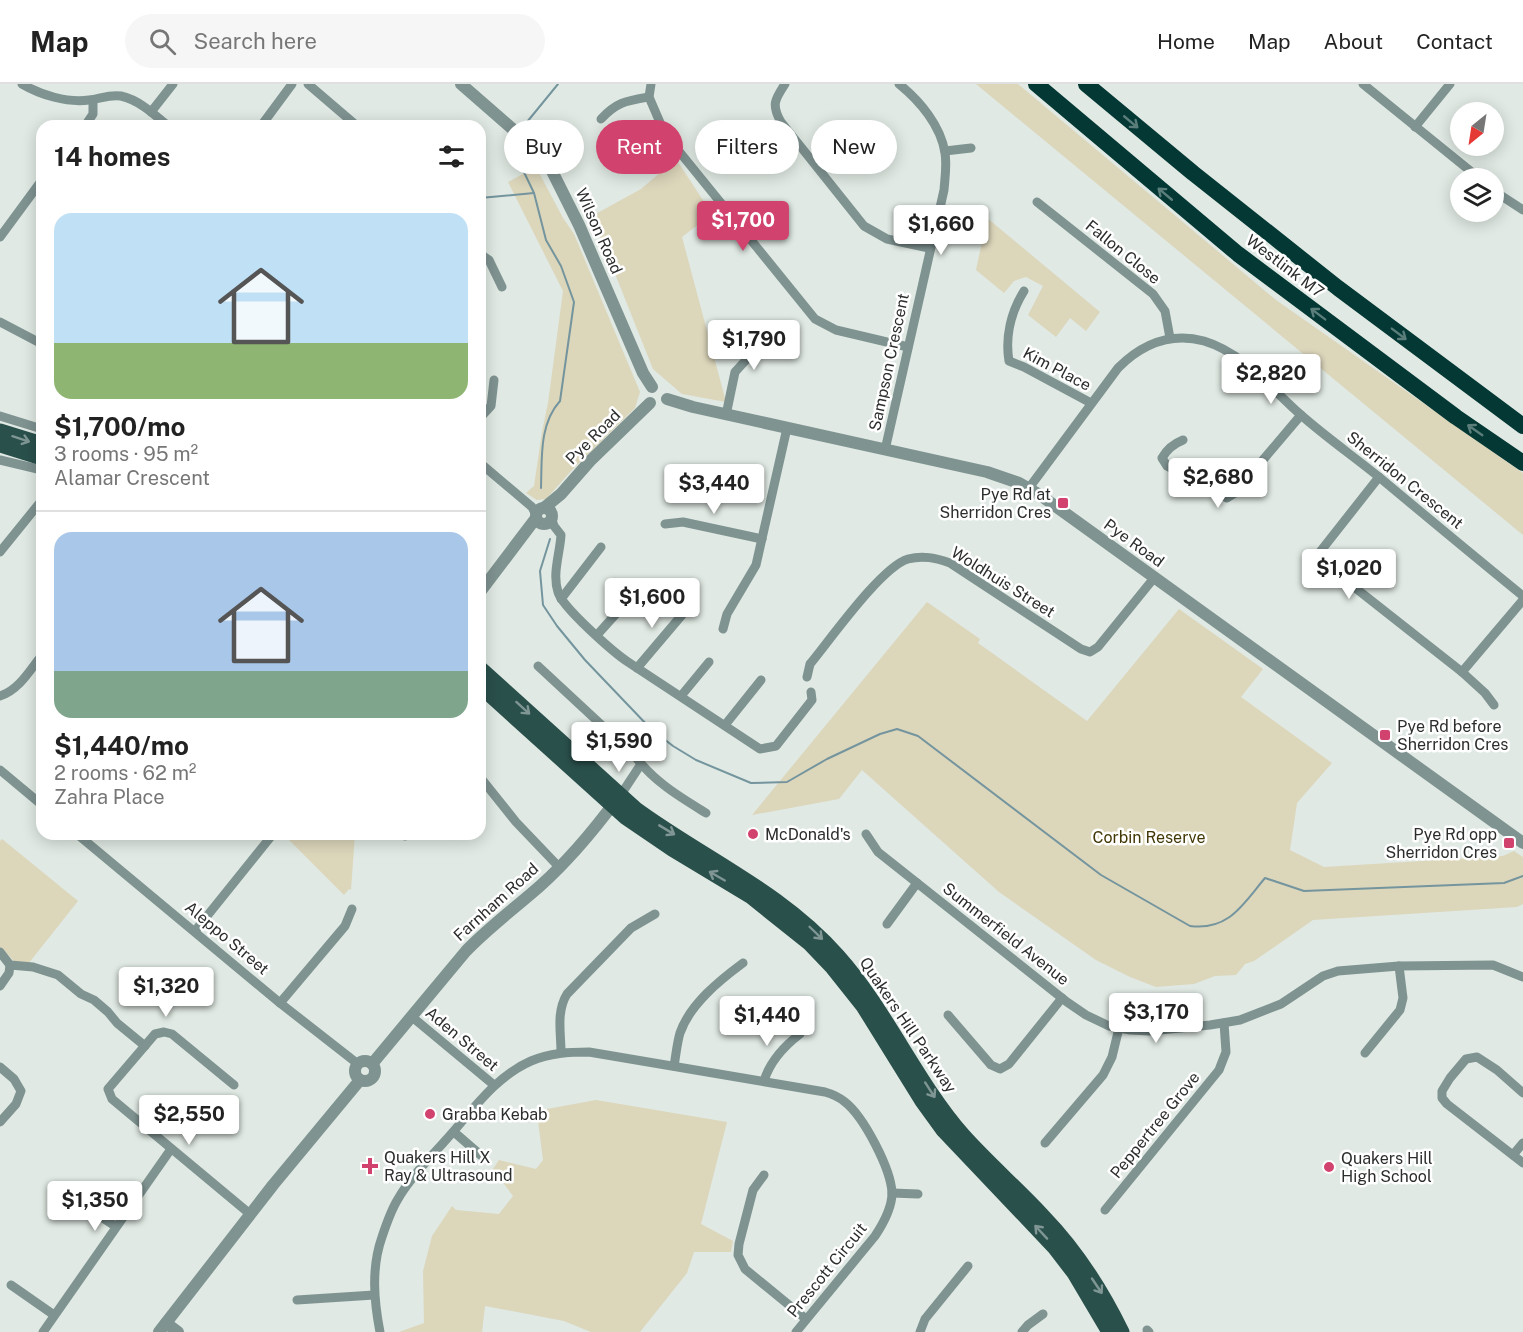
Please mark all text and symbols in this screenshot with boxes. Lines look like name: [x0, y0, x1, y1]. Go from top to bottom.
search box: [125, 14, 545, 68]
text: Map: [30, 25, 89, 58]
icon: search: [146, 25, 179, 58]
text: Search here: [194, 28, 317, 54]
text: Home: [1157, 29, 1215, 54]
text: Map: [1248, 29, 1291, 54]
text: About: [1324, 29, 1383, 54]
text: Contact: [1416, 29, 1493, 54]
north arrow: [1450, 102, 1504, 156]
map controls: [1450, 102, 1504, 222]
one-way arrow: [1123, 115, 1139, 128]
chip: Buy: [504, 120, 584, 174]
chip: Rent: [596, 120, 683, 174]
chip: Filters: [695, 120, 799, 174]
chip: New: [811, 120, 897, 174]
icon: filters: [435, 140, 468, 173]
text: 14 homes: [54, 141, 170, 172]
button: layers: [1450, 168, 1504, 222]
street label: Wilson Road: [572, 185, 626, 277]
one-way arrow: [1157, 187, 1173, 200]
pin: $1,700: [694, 201, 792, 252]
pin: $1,660: [892, 205, 990, 256]
text: $1,700: [711, 208, 775, 232]
text: $1,660: [908, 212, 974, 236]
street label: Fallon Close: [1082, 216, 1164, 288]
street label: Westlink M7: [1242, 231, 1328, 301]
icon: home: [207, 252, 315, 360]
street label: Sampson Crescent: [865, 291, 913, 433]
one-way arrow: [1311, 308, 1327, 320]
pin: $1,790: [705, 320, 803, 371]
text: $1,790: [722, 327, 786, 351]
one-way arrow: [1391, 328, 1407, 340]
street label: Kim Place: [1020, 343, 1094, 395]
pin: $2,820: [1222, 354, 1320, 405]
text: $2,820: [1236, 361, 1306, 385]
street label: Pye Road: [562, 406, 624, 468]
text: $1,700/mo: [54, 411, 186, 442]
one-way arrow: [1467, 424, 1484, 436]
street label: Sherridon Crescent: [1343, 427, 1467, 533]
one-way arrow: [11, 434, 30, 445]
text: 3 rooms · 95 m²: [54, 442, 198, 466]
pin: $2,680: [1169, 458, 1267, 509]
pin: $3,440: [665, 464, 763, 515]
text: $2,680: [1182, 465, 1254, 489]
text: Alamar Crescent: [54, 466, 210, 490]
text: $3,440: [678, 471, 750, 495]
place label: Pye Rd at Sherridon Cres: [940, 485, 1051, 522]
marker: Pye Rd at Sherridon Cres: [1056, 496, 1070, 510]
street label: Pye Road: [1100, 515, 1168, 571]
street label: Woldhuis Street: [948, 542, 1058, 622]
pin: $1,020: [1300, 549, 1398, 600]
text: $1,020: [1316, 556, 1382, 580]
icon: home: [207, 571, 315, 679]
pin: $1,600: [603, 578, 701, 629]
text: $1,600: [619, 585, 685, 609]
one-way arrow: [515, 701, 530, 715]
place label: Pye Rd before Sherridon Cres: [1397, 717, 1508, 754]
pin: $1,590: [570, 722, 668, 773]
marker: Pye Rd before Sherridon Cres: [1378, 728, 1392, 742]
text: $1,590: [585, 729, 653, 753]
text: $1,440/mo: [54, 730, 189, 761]
text: 2 rooms · 62 m²: [54, 761, 196, 785]
text: Zahra Place: [54, 785, 165, 809]
one-way arrow: [658, 825, 675, 837]
place label: McDonald's: [765, 825, 851, 844]
place label: Pye Rd opp Sherridon Cres: [1386, 825, 1497, 862]
marker: McDonald's: [746, 827, 760, 841]
park label: Corbin Reserve: [1092, 828, 1206, 847]
marker: Pye Rd opp Sherridon Cres: [1502, 836, 1516, 850]
street label: Farnham Road: [450, 859, 542, 945]
one-way arrow: [709, 870, 726, 882]
street label: Summerfield Avenue: [939, 879, 1073, 989]
street label: Aleppo Street: [181, 897, 273, 979]
one-way arrow: [808, 926, 823, 940]
street label: Quakers Hill Parkway: [856, 954, 961, 1097]
pin: $1,320: [117, 967, 215, 1018]
text: $1,320: [133, 974, 199, 998]
pin: $3,170: [1107, 993, 1205, 1044]
pin: $1,440: [718, 996, 816, 1047]
text: $3,170: [1123, 1000, 1189, 1024]
street label: Aden Street: [422, 1003, 502, 1075]
text: $1,440: [734, 1003, 800, 1027]
street label: Peppertree Grove: [1106, 1068, 1204, 1182]
one-way arrow: [924, 1081, 936, 1098]
pin: $2,550: [140, 1095, 238, 1146]
text: $2,550: [153, 1102, 225, 1126]
place label: Grabba Kebab: [442, 1105, 548, 1124]
marker: Grabba Kebab: [423, 1107, 437, 1121]
place label: Quakers Hill X Ray & Ultrasound: [384, 1148, 513, 1185]
place label: Quakers Hill High School: [1341, 1149, 1433, 1186]
marker: Quakers Hill X Ray & Ultrasound: [361, 1157, 379, 1175]
marker: Quakers Hill High School: [1322, 1160, 1336, 1174]
pin: $1,350: [46, 1181, 144, 1232]
text: $1,350: [61, 1188, 129, 1212]
street label: Prescott Circuit: [783, 1219, 871, 1321]
one-way arrow: [1034, 1225, 1048, 1240]
one-way arrow: [1091, 1277, 1103, 1293]

